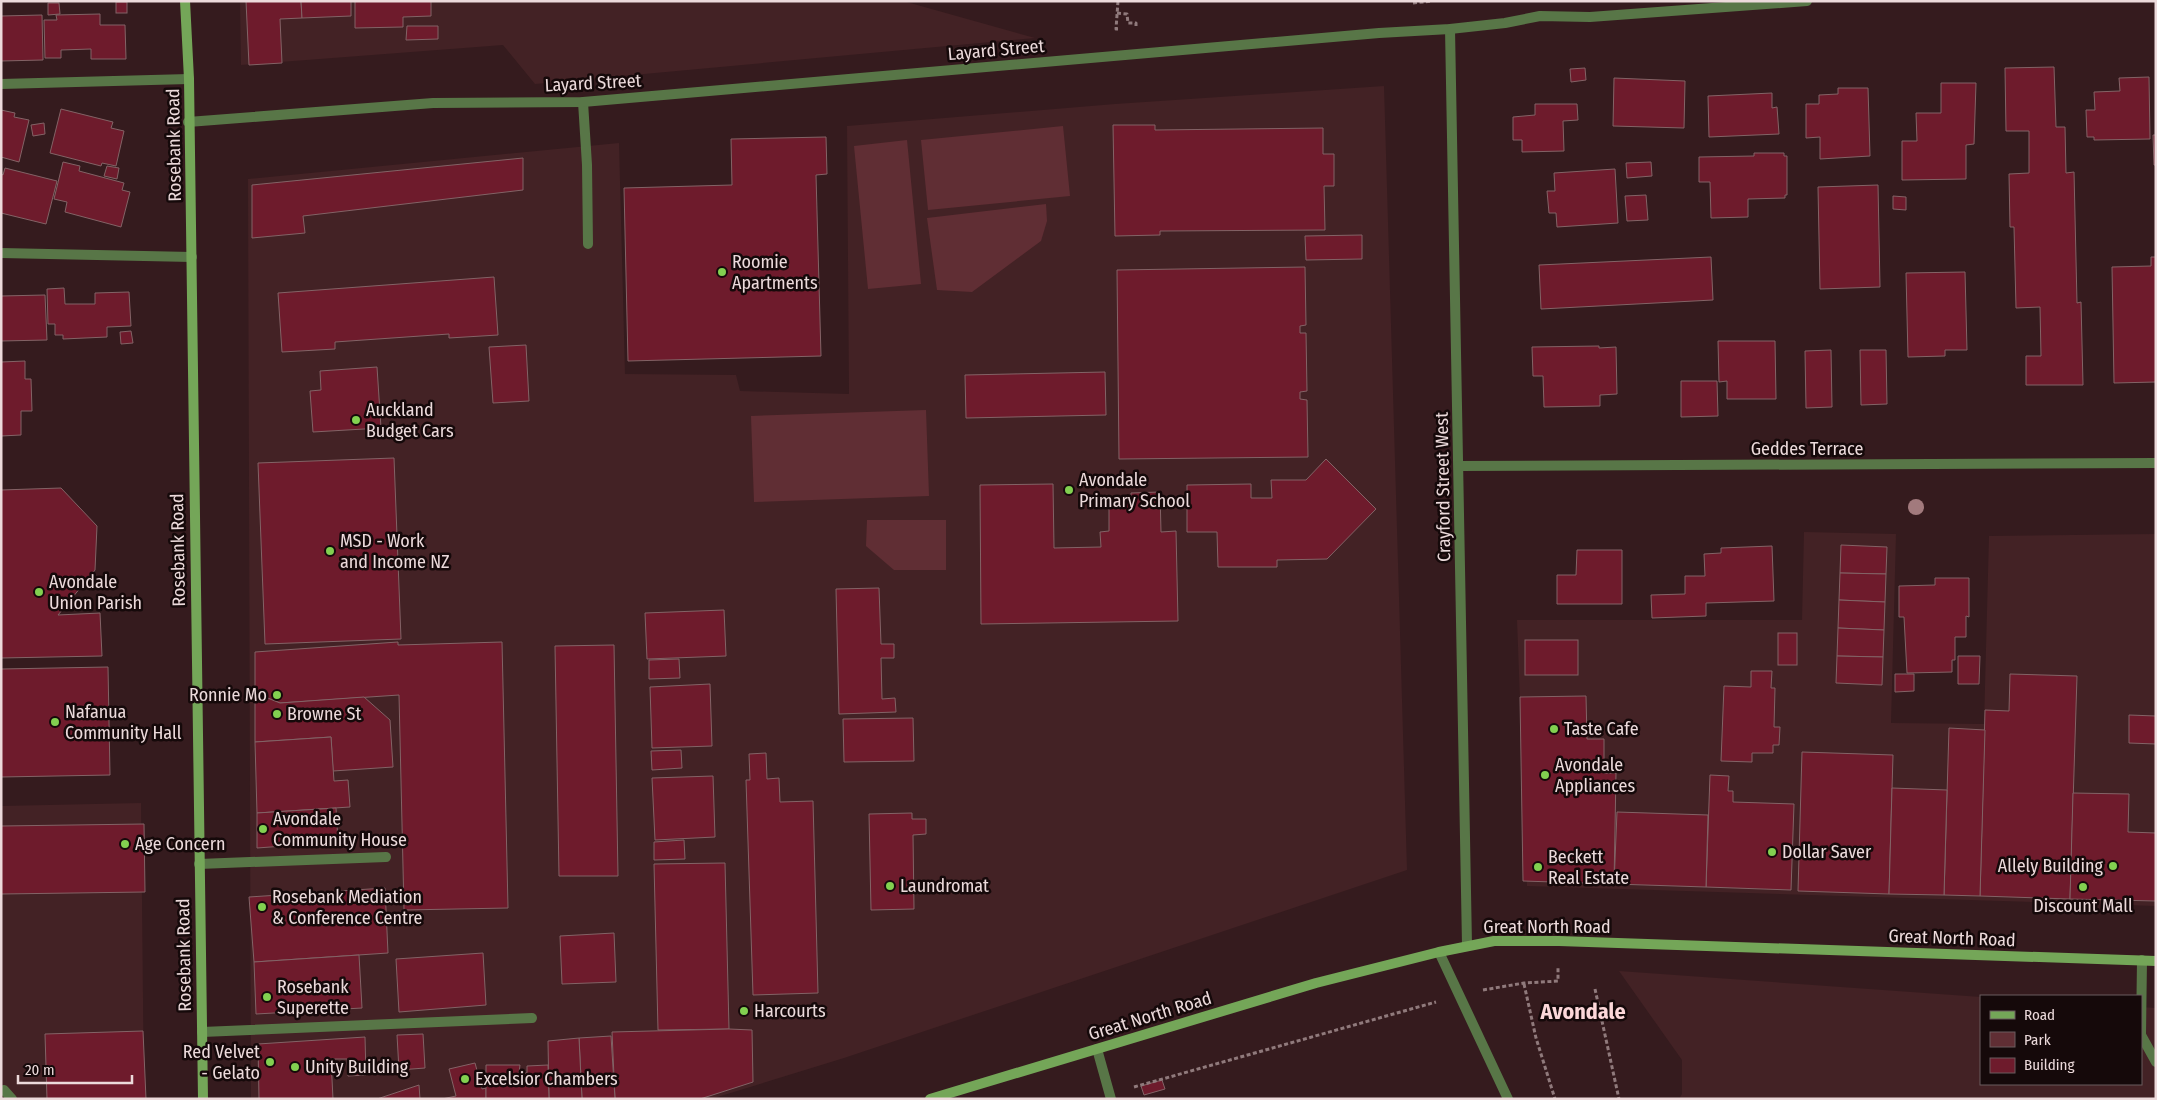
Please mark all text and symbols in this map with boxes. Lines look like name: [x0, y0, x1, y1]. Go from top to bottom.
street label: Layard Street: [947, 35, 1045, 65]
street label: Layard Street: [544, 69, 642, 97]
street label: Rosebank Road: [162, 88, 186, 202]
place label: Roomie Apartments: [732, 251, 818, 294]
marker: Roomie Apartments: [716, 266, 728, 278]
place label: Auckland Budget Cars: [366, 399, 454, 442]
street label: Crayford Street West: [1431, 412, 1455, 562]
marker: Auckland Budget Cars: [350, 414, 362, 426]
street label: Geddes Terrace: [1751, 438, 1863, 460]
place label: Avondale Primary School: [1079, 469, 1190, 512]
marker: Avondale Primary School: [1063, 484, 1075, 496]
street label: Rosebank Road: [166, 493, 190, 607]
place label: MSD - Work and Income NZ: [340, 530, 450, 573]
marker: MSD - Work and Income NZ: [324, 545, 336, 557]
place label: Avondale Union Parish: [49, 571, 142, 614]
marker: Avondale Union Parish: [33, 586, 45, 598]
place label: Ronnie Mo: [189, 684, 267, 706]
marker: Ronnie Mo: [271, 689, 283, 701]
place label: Nafanua Community Hall: [65, 701, 182, 744]
place label: Browne St: [287, 703, 361, 725]
marker: Browne St: [271, 708, 283, 720]
marker: Nafanua Community Hall: [49, 716, 61, 728]
place label: Taste Cafe: [1564, 718, 1639, 740]
marker: Taste Cafe: [1548, 723, 1560, 735]
place label: Avondale Appliances: [1555, 754, 1635, 797]
marker: Avondale Appliances: [1539, 769, 1551, 781]
place label: Avondale Community House: [273, 808, 407, 851]
marker: Avondale Community House: [257, 823, 269, 835]
place label: Age Concern: [135, 833, 226, 855]
marker: Age Concern: [119, 838, 131, 850]
place label: Dollar Saver: [1782, 841, 1872, 863]
place label: Beckett Real Estate: [1548, 846, 1629, 889]
marker: Dollar Saver: [1766, 846, 1778, 858]
place label: Allely Building: [1998, 855, 2104, 877]
marker: Allely Building: [2107, 860, 2119, 872]
marker: Beckett Real Estate: [1532, 861, 1544, 873]
place label: Laundromat: [900, 875, 989, 897]
marker: Laundromat: [884, 880, 896, 892]
marker: Discount Mall: [2077, 881, 2089, 893]
place label: Rosebank Mediation & Conference Centre: [272, 886, 423, 929]
place label: Discount Mall: [2033, 895, 2133, 917]
street label: Rosebank Road: [172, 898, 196, 1012]
marker: Rosebank Mediation & Conference Centre: [256, 901, 268, 913]
street label: Great North Road: [1483, 916, 1611, 938]
street label: Great North Road: [1888, 925, 2016, 951]
place label: Rosebank Superette: [277, 976, 349, 1019]
street label: Great North Road: [1086, 987, 1214, 1045]
marker: Rosebank Superette: [261, 991, 273, 1003]
legend: [1980, 995, 2142, 1085]
district label: Avondale: [1539, 998, 1626, 1025]
place label: Harcourts: [754, 1000, 826, 1022]
marker: Harcourts: [738, 1005, 750, 1017]
text: Road: [2024, 1006, 2055, 1024]
text: Park: [2024, 1031, 2051, 1049]
place label: Red Velvet - Gelato: [183, 1041, 260, 1084]
scale bar: [18, 1052, 131, 1084]
marker: Red Velvet - Gelato: [264, 1056, 276, 1068]
place label: Unity Building: [305, 1056, 409, 1078]
text: Building: [2024, 1056, 2075, 1074]
text: 20 m: [25, 1061, 55, 1079]
marker: Unity Building: [289, 1061, 301, 1073]
place label: Excelsior Chambers: [475, 1068, 618, 1090]
marker: Excelsior Chambers: [459, 1073, 471, 1085]

